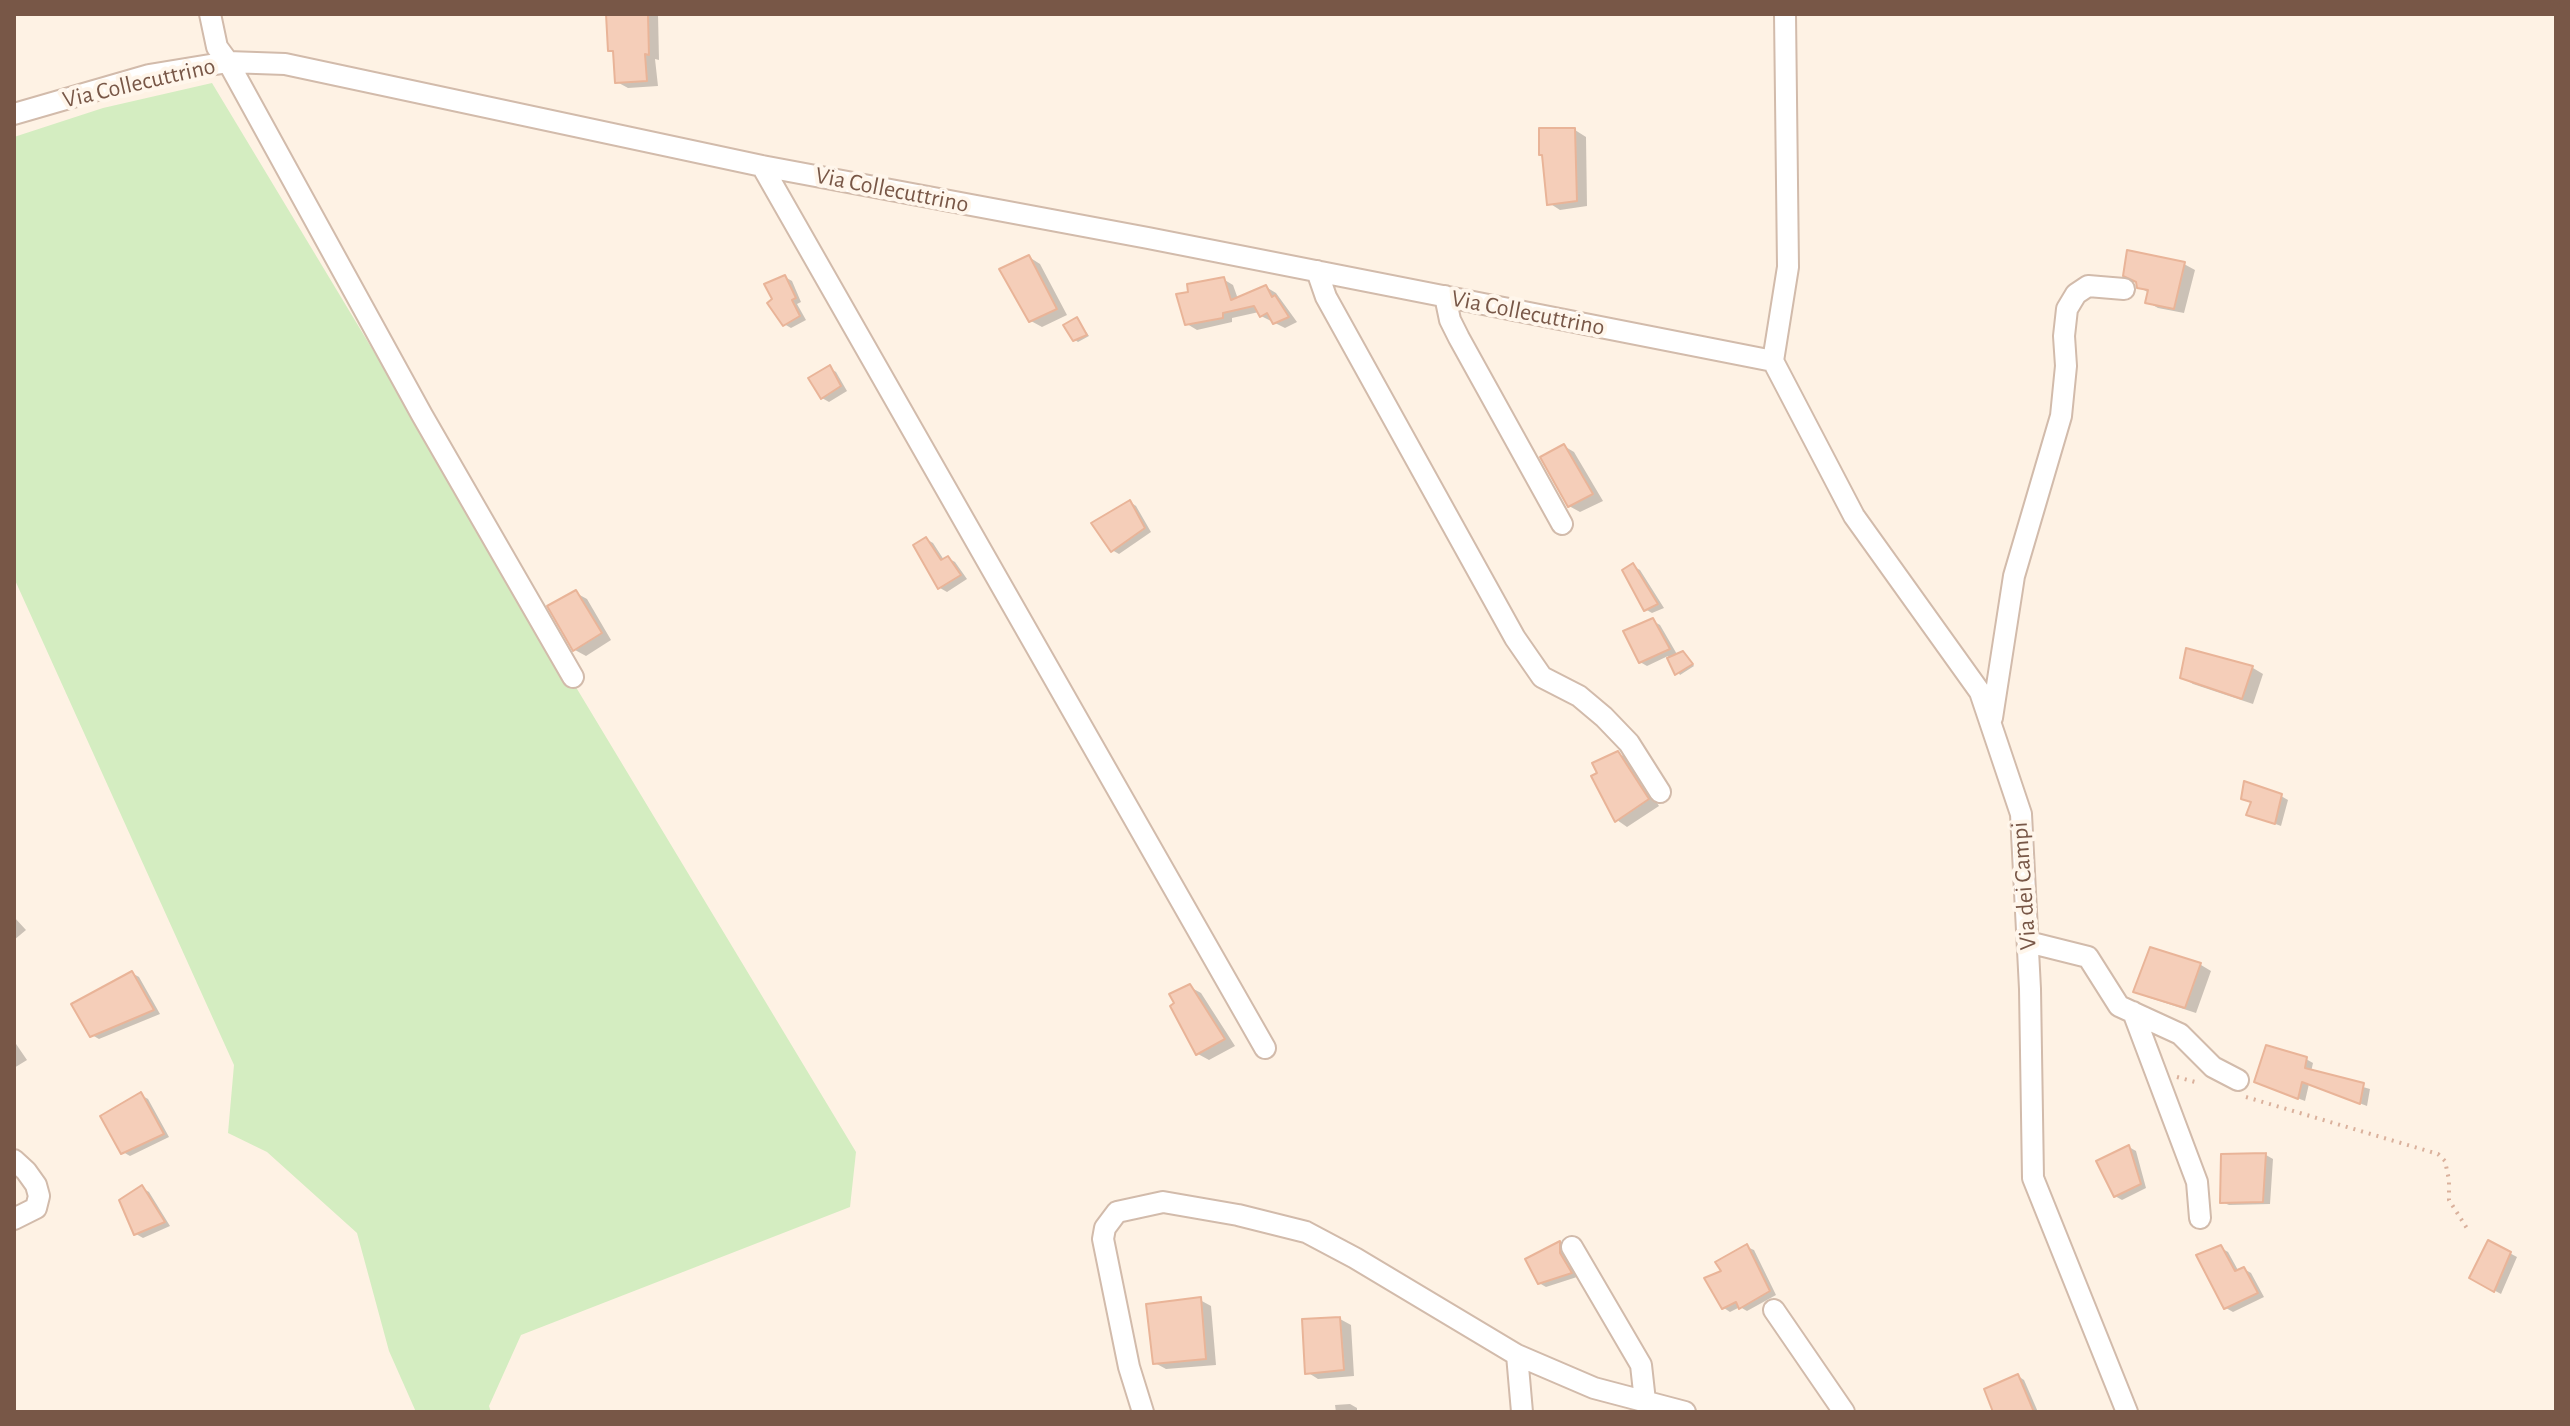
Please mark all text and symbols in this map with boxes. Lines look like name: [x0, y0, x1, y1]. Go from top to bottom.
street label: Via Collecuttrino: [60, 51, 218, 115]
street label: Via Collecuttrino: [813, 161, 971, 219]
street label: Via Collecuttrino: [1449, 284, 1607, 342]
street label: Via dei Campi: [2005, 821, 2043, 951]

